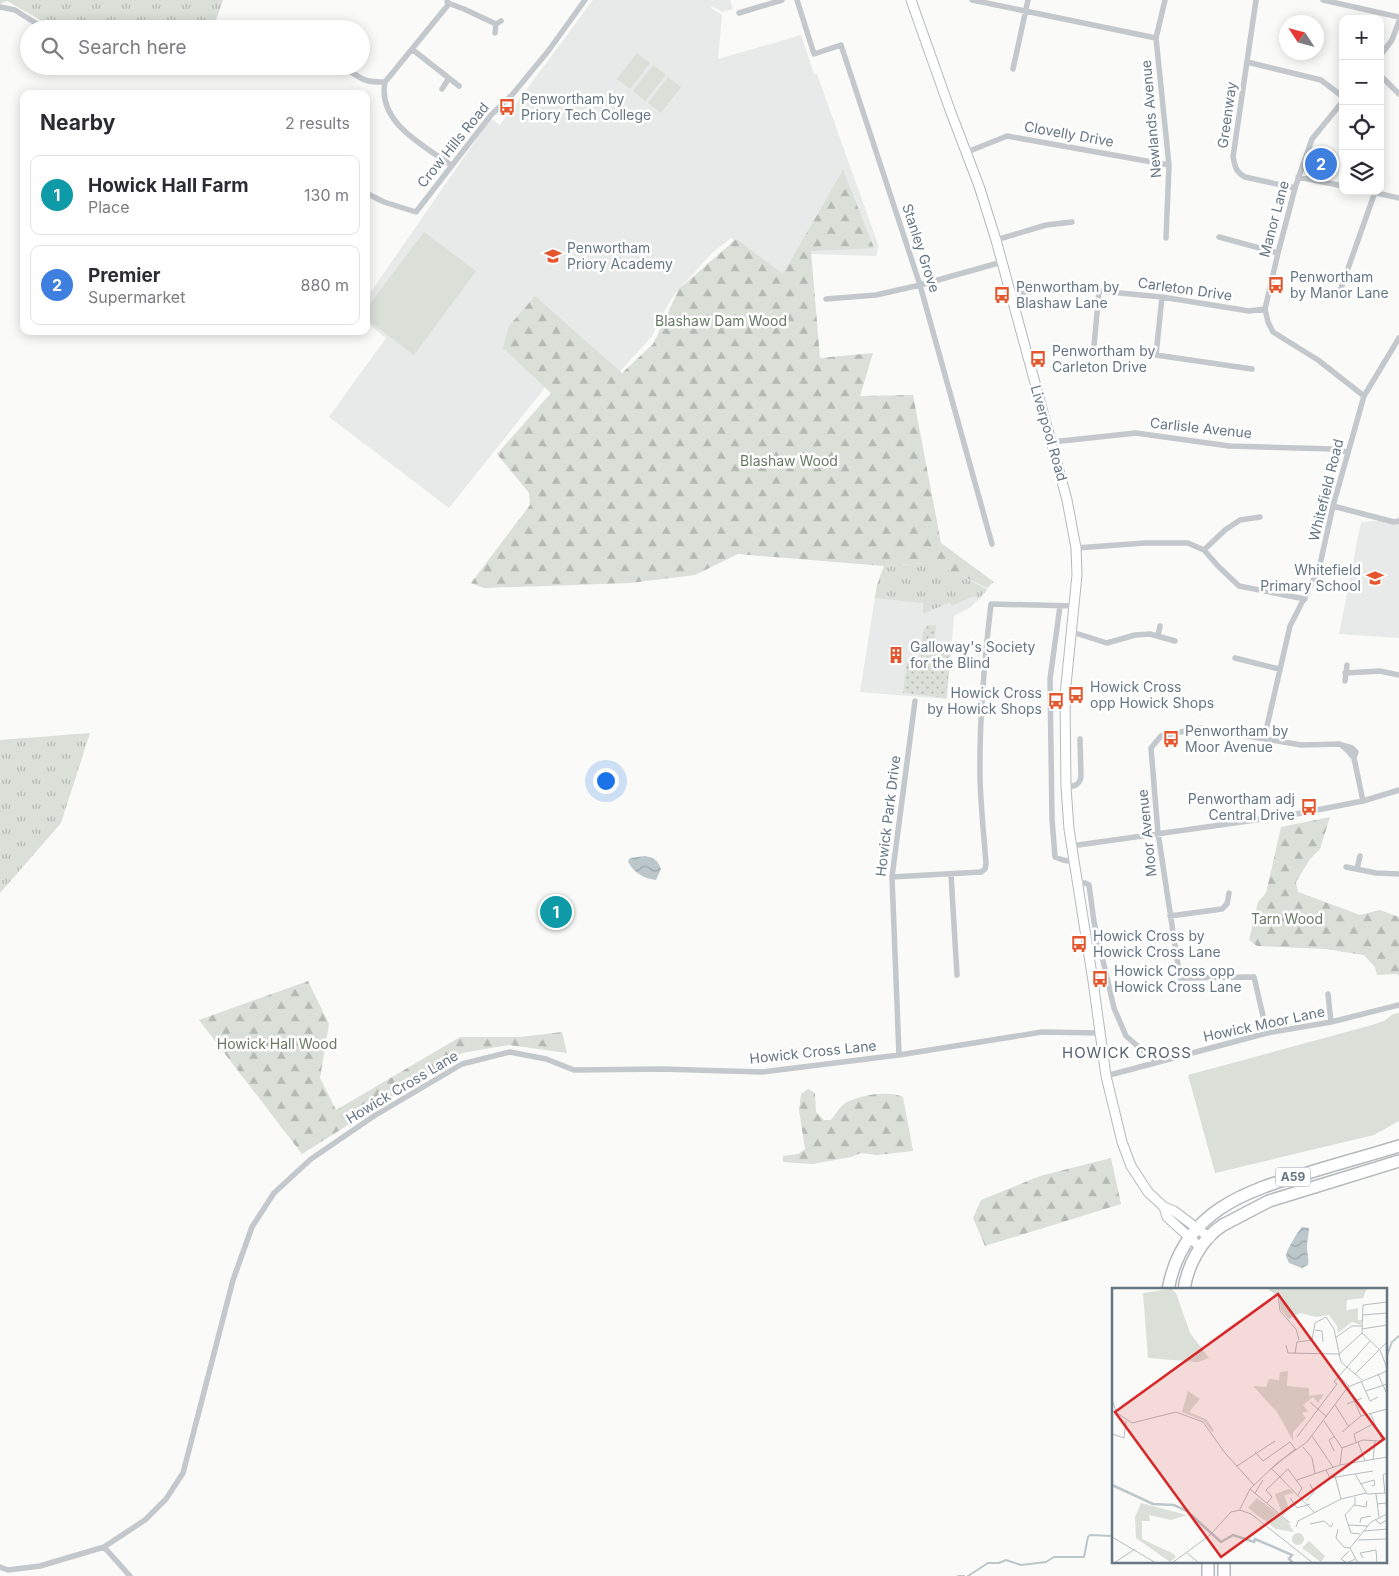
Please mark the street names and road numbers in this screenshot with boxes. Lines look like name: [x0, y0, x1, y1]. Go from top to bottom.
street label: Newlands Avenue: [1137, 59, 1164, 179]
street label: Greenway: [1213, 80, 1240, 149]
street label: Crow Hills Road: [413, 99, 492, 191]
street label: Clovelly Drive: [1023, 117, 1115, 150]
street label: Manor Lane: [1255, 179, 1292, 259]
street label: Stanley Grove: [899, 201, 944, 294]
street label: Carleton Drive: [1137, 273, 1233, 304]
street label: Liverpool Road: [1028, 383, 1071, 483]
street label: Carlisle Avenue: [1149, 414, 1253, 441]
street label: Whitefield Road: [1305, 437, 1346, 543]
street label: Howick Park Drive: [872, 755, 903, 877]
street label: Moor Avenue: [1133, 788, 1160, 878]
street label: Howick Moor Lane: [1202, 1002, 1326, 1045]
street label: Howick Cross Lane: [749, 1036, 877, 1067]
street label: Howick Cross Lane: [343, 1046, 461, 1127]
road number: A59: [1276, 1168, 1310, 1186]

